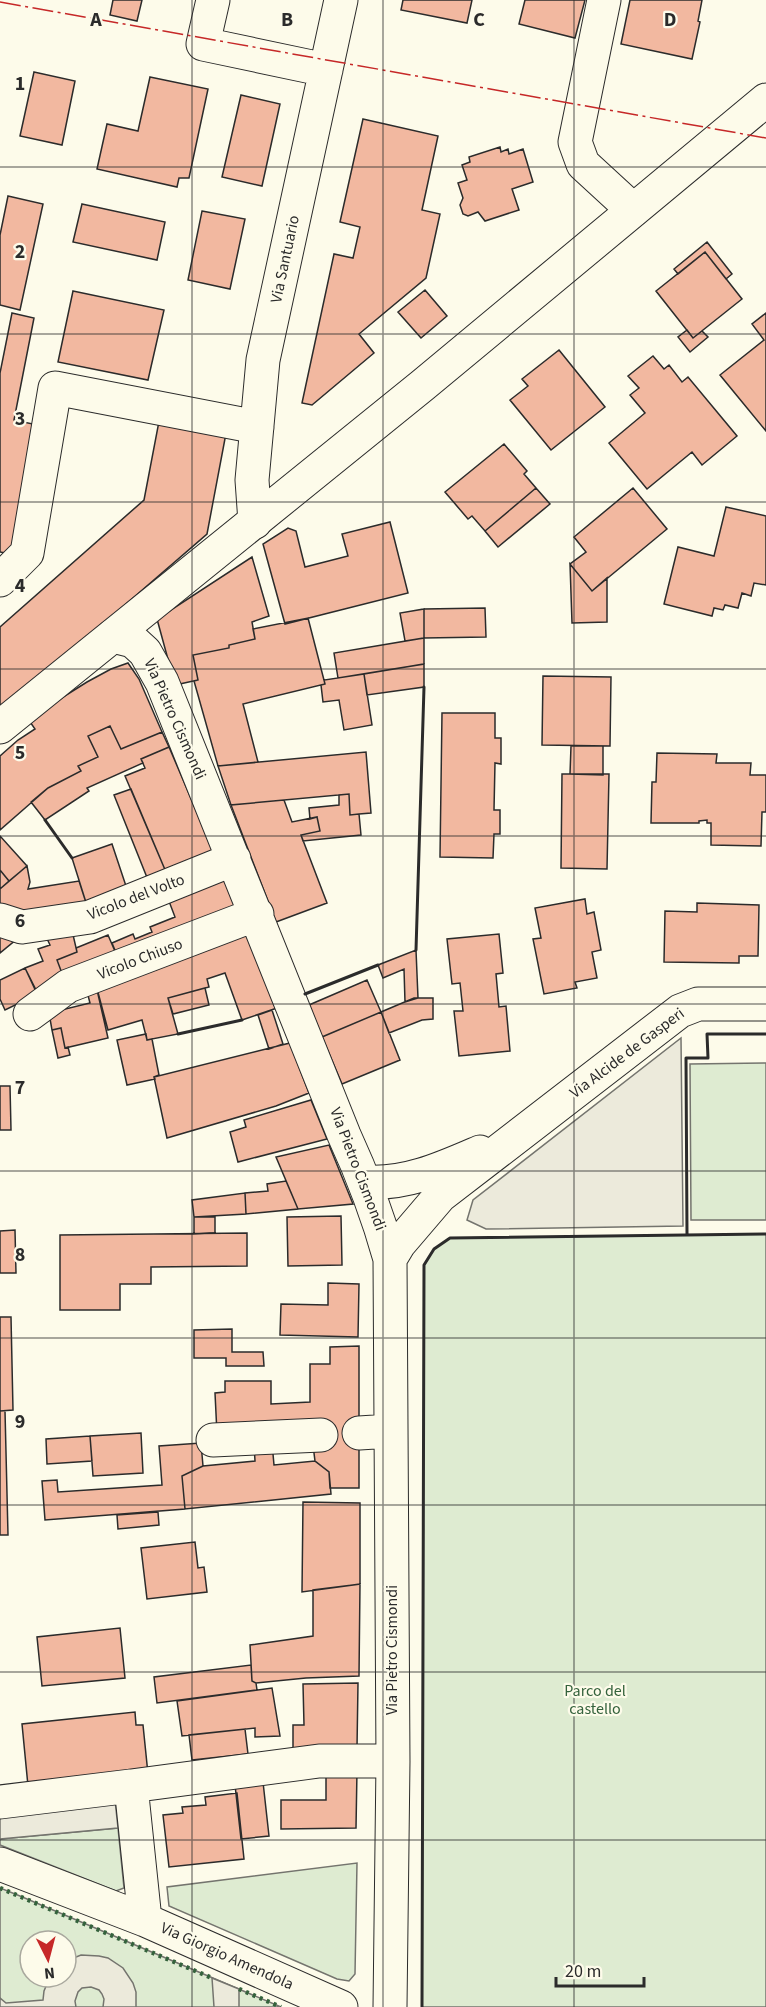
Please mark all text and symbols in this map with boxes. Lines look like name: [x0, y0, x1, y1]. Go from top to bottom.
text: A: [89, 6, 102, 34]
text: B: [281, 6, 293, 34]
text: C: [473, 6, 485, 34]
text: D: [664, 6, 676, 34]
text: 1: [15, 70, 25, 98]
street label: Via Santuario: [265, 213, 305, 305]
text: 2: [15, 238, 25, 266]
text: 3: [15, 405, 25, 433]
text: 4: [15, 572, 26, 600]
street label: Via Pietro Cismondi: [138, 655, 212, 783]
text: 5: [15, 739, 25, 767]
street label: Vicolo del Volto: [84, 868, 188, 926]
text: 6: [15, 907, 25, 935]
street label: Vicolo Chiuso: [94, 933, 186, 985]
street label: Via Alcide de Gasperi: [565, 1003, 689, 1103]
text: 7: [15, 1074, 25, 1102]
street label: Via Pietro Cismondi: [324, 1104, 392, 1234]
text: 8: [15, 1241, 25, 1269]
text: 9: [15, 1408, 25, 1436]
street label: Via Pietro Cismondi: [381, 1585, 403, 1715]
park label: Parco del castello: [564, 1680, 626, 1720]
street label: Via Giorgio Amendola: [157, 1917, 297, 1995]
north arrow: [18, 1929, 78, 1989]
scale bar: [556, 1950, 644, 1988]
text: 20 m: [565, 1959, 601, 1984]
text: N: [43, 1961, 56, 1984]

